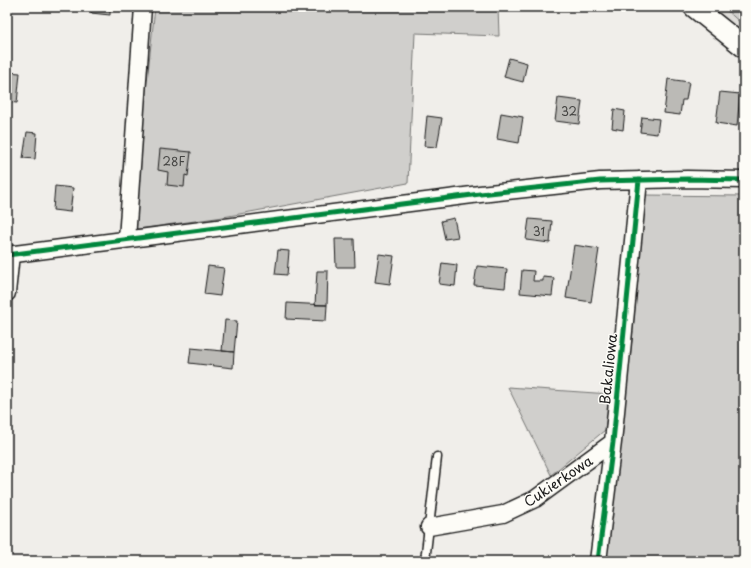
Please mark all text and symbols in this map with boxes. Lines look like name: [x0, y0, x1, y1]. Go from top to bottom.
house number: 32: [561, 102, 577, 120]
house number: 28F: [163, 152, 186, 170]
house number: 31: [533, 222, 545, 240]
street label: Bakaliowa: [594, 332, 622, 406]
street label: Cukierkowa: [519, 450, 597, 512]

